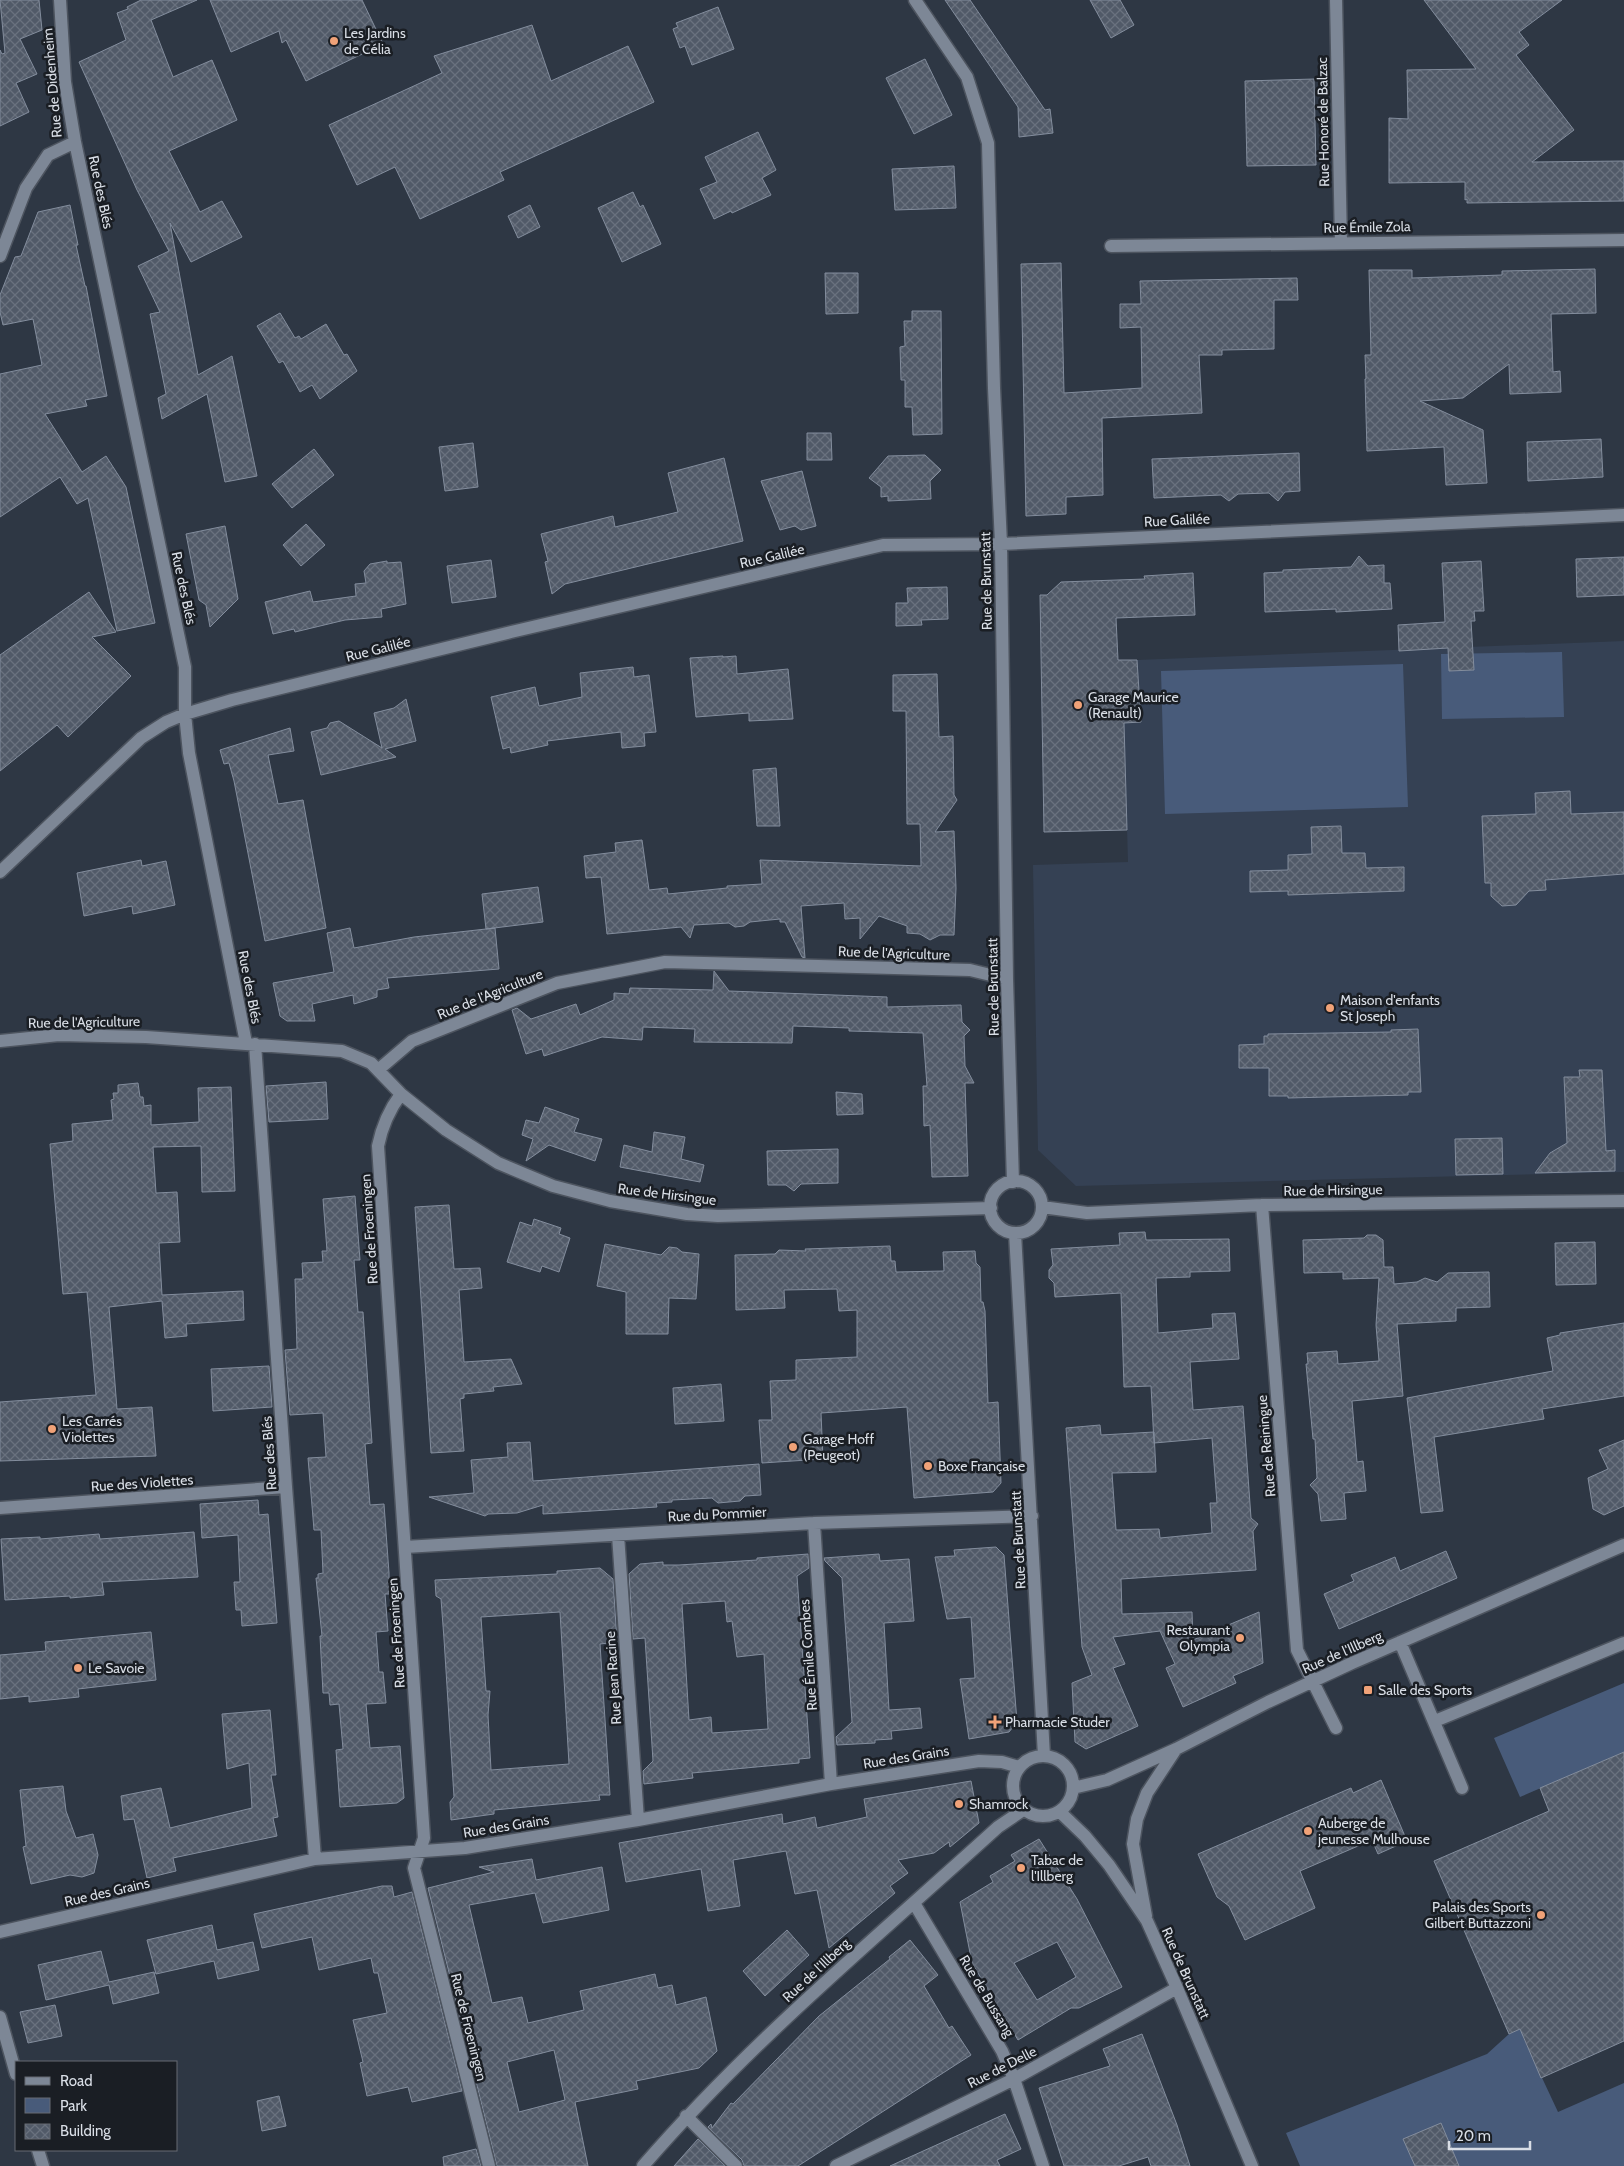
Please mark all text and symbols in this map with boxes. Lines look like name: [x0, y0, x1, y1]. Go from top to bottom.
place label: Les Jardins de Célia: [344, 24, 406, 58]
street label: Rue de Didenheim: [38, 28, 66, 138]
marker: Les Jardins de Célia: [328, 35, 340, 47]
street label: Rue Honoré de Balzac: [1313, 57, 1333, 187]
street label: Rue des Blés: [84, 154, 118, 230]
street label: Rue Émile Zola: [1323, 217, 1411, 237]
street label: Rue Galilée: [1144, 509, 1210, 531]
street label: Rue de Brunstatt: [976, 531, 996, 630]
street label: Rue Galilée: [738, 540, 806, 572]
street label: Rue des Blés: [167, 550, 201, 626]
street label: Rue Galilée: [344, 632, 412, 666]
place label: Garage Maurice (Renault): [1088, 688, 1179, 722]
marker: Garage Maurice (Renault): [1072, 699, 1084, 711]
street label: Rue de Brunstatt: [983, 937, 1003, 1036]
street label: Rue de l'Agriculture: [838, 942, 950, 964]
street label: Rue des Blés: [234, 949, 266, 1025]
street label: Rue de l'Agriculture: [435, 965, 545, 1023]
place label: Maison d'enfants St Joseph: [1340, 991, 1440, 1025]
marker: Maison d'enfants St Joseph: [1324, 1002, 1336, 1014]
street label: Rue de l'Agriculture: [28, 1012, 140, 1032]
street label: Rue de Froeningen: [356, 1173, 382, 1285]
street label: Rue de Hirsingue: [617, 1179, 717, 1209]
street label: Rue de Hirsingue: [1283, 1180, 1383, 1200]
street label: Rue de Reiningue: [1253, 1394, 1279, 1498]
place label: Les Carrés Violettes: [62, 1412, 122, 1446]
street label: Rue des Blés: [257, 1415, 281, 1491]
marker: Les Carrés Violettes: [46, 1423, 58, 1435]
place label: Garage Hoff (Peugeot): [803, 1430, 874, 1464]
marker: Garage Hoff (Peugeot): [787, 1441, 799, 1453]
place label: Boxe Française: [938, 1457, 1025, 1475]
marker: Boxe Française: [922, 1460, 934, 1472]
street label: Rue des Violettes: [90, 1470, 194, 1496]
street label: Rue de Brunstatt: [1006, 1490, 1030, 1590]
street label: Rue du Pommier: [667, 1502, 767, 1526]
street label: Rue de Froeningen: [383, 1577, 409, 1689]
street label: Rue Émile Combes: [795, 1599, 821, 1711]
place label: Restaurant Olympia: [1167, 1621, 1230, 1655]
street label: Rue de l'Illberg: [1299, 1626, 1386, 1678]
street label: Rue Jean Racine: [601, 1631, 625, 1725]
marker: Restaurant Olympia: [1234, 1632, 1246, 1644]
place label: Le Savoie: [88, 1659, 144, 1677]
marker: Le Savoie: [72, 1662, 84, 1674]
place label: Salle des Sports: [1378, 1681, 1472, 1699]
marker: Salle des Sports: [1362, 1684, 1374, 1696]
place label: Pharmacie Studer: [1005, 1713, 1110, 1731]
marker: Pharmacie Studer: [989, 1716, 1001, 1728]
street label: Rue des Grains: [862, 1741, 950, 1773]
place label: Shamrock: [969, 1795, 1029, 1813]
marker: Shamrock: [953, 1798, 965, 1810]
street label: Rue des Grains: [462, 1810, 550, 1842]
place label: Auberge de jeunesse Mulhouse: [1317, 1814, 1430, 1848]
marker: Auberge de jeunesse Mulhouse: [1302, 1825, 1314, 1837]
place label: Tabac de l'Illberg: [1031, 1851, 1083, 1885]
marker: Tabac de l'Illberg: [1015, 1862, 1027, 1874]
street label: Rue des Grains: [63, 1873, 151, 1911]
place label: Palais des Sports Gilbert Buttazzoni: [1425, 1898, 1531, 1932]
marker: Palais des Sports Gilbert Buttazzoni: [1535, 1909, 1547, 1921]
street label: Rue de Brunstatt: [1158, 1924, 1214, 2022]
street label: Rue de l'Illberg: [778, 1933, 854, 2006]
street label: Rue de Bussang: [955, 1952, 1019, 2041]
street label: Rue de Froeningen: [447, 1971, 491, 2083]
street label: Rue de Delle: [965, 2042, 1039, 2092]
legend: [15, 2061, 178, 2151]
text: Road: [60, 2072, 93, 2090]
text: Park: [60, 2097, 87, 2115]
scale bar: [1449, 2118, 1530, 2150]
text: Building: [60, 2122, 111, 2140]
text: 20 m: [1456, 2127, 1491, 2145]

